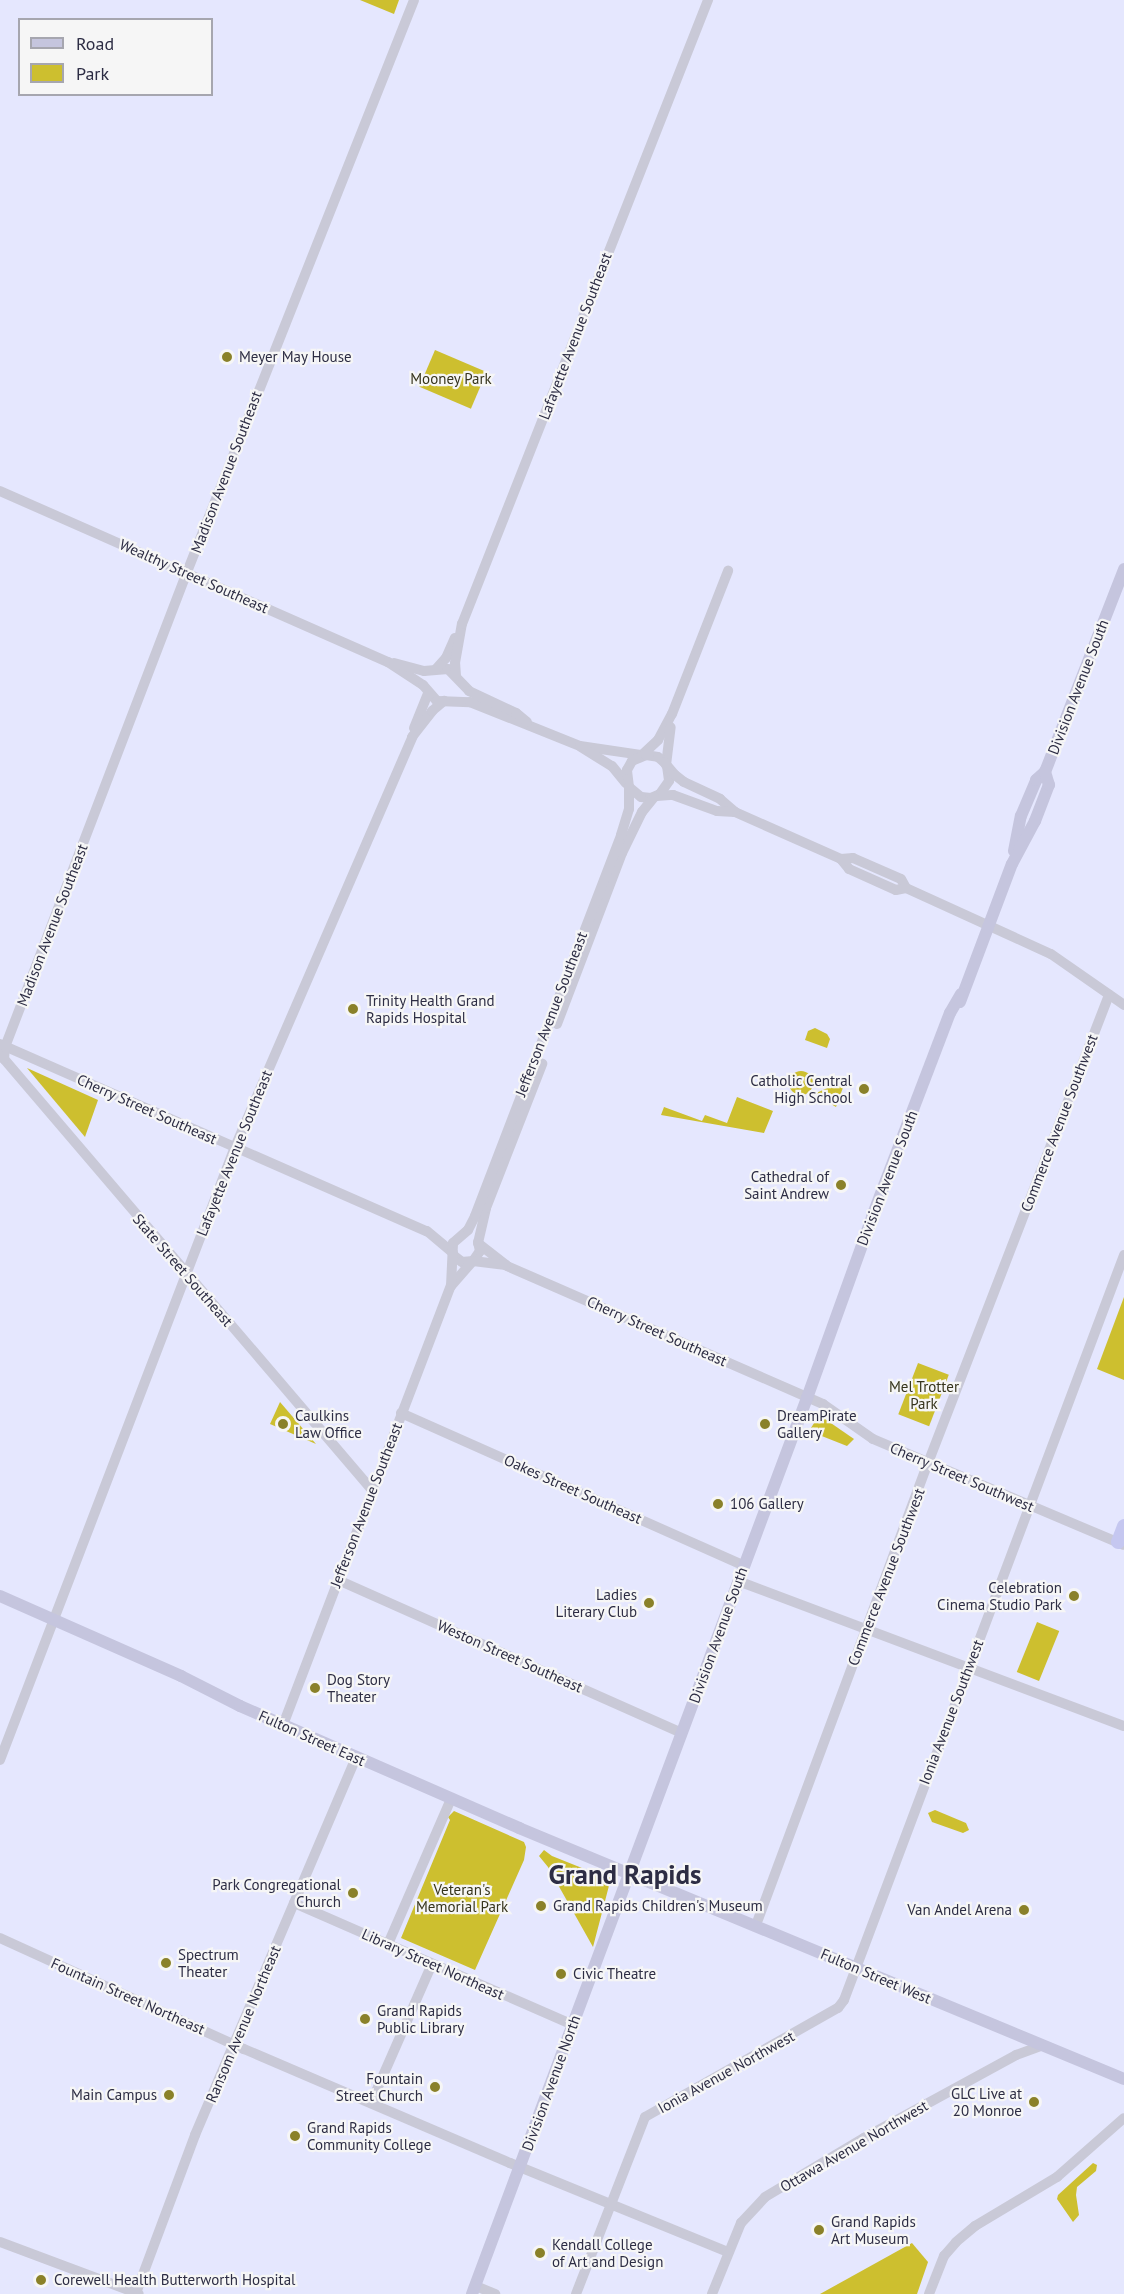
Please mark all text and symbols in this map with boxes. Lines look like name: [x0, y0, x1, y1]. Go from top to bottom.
legend: [18, 18, 213, 96]
text: Road: [76, 32, 114, 55]
text: Park: [76, 62, 109, 85]
street label: Lafayette Avenue Southeast: [535, 250, 615, 422]
place label: Meyer May House: [239, 348, 352, 366]
marker: Meyer May House: [220, 350, 234, 364]
park label: Mooney Park: [410, 370, 492, 388]
street label: Madison Avenue Southeast: [187, 388, 265, 556]
street label: Wealthy Street Southeast: [116, 535, 272, 617]
street label: Division Avenue South: [1044, 617, 1112, 757]
street label: Madison Avenue Southeast: [13, 841, 91, 1009]
street label: Jefferson Avenue Southeast: [511, 929, 591, 1099]
place label: Trinity Health Grand Rapids Hospital: [366, 991, 495, 1026]
marker: Trinity Health Grand Rapids Hospital: [344, 1000, 362, 1018]
street label: Commerce Avenue Southwest: [1017, 1031, 1101, 1215]
street label: Lafayette Avenue Southeast: [192, 1067, 276, 1239]
street label: Cherry Street Southeast: [74, 1070, 220, 1148]
place label: Catholic Central High School: [750, 1071, 852, 1106]
marker: Catholic Central High School: [857, 1082, 871, 1096]
street label: Division Avenue South: [853, 1108, 921, 1248]
place label: Cathedral of Saint Andrew: [744, 1167, 829, 1202]
marker: Cathedral of Saint Andrew: [834, 1178, 848, 1192]
street label: State Street Southeast: [129, 1210, 237, 1330]
street label: Cherry Street Southeast: [584, 1292, 730, 1370]
park label: Mel Trotter Park: [889, 1377, 959, 1412]
place label: Caulkins Law Office: [295, 1406, 362, 1441]
place label: DreamPirate Gallery: [777, 1406, 857, 1441]
marker: Caulkins Law Office: [276, 1417, 290, 1431]
marker: DreamPirate Gallery: [758, 1417, 772, 1431]
street label: Jefferson Avenue Southeast: [326, 1420, 406, 1590]
street label: Cherry Street Southwest: [887, 1438, 1037, 1516]
street label: Oakes Street Southeast: [501, 1451, 645, 1527]
street label: Commerce Avenue Southwest: [844, 1485, 928, 1669]
place label: 106 Gallery: [730, 1495, 804, 1513]
marker: 106 Gallery: [711, 1497, 725, 1511]
street label: Division Avenue South: [685, 1564, 751, 1706]
place label: Celebration Cinema Studio Park: [937, 1578, 1062, 1613]
place label: Ladies Literary Club: [555, 1585, 637, 1620]
marker: Celebration Cinema Studio Park: [1067, 1589, 1081, 1603]
marker: Ladies Literary Club: [642, 1596, 656, 1610]
street label: Weston Street Southeast: [435, 1616, 585, 1696]
street label: Ionia Avenue Southwest: [915, 1637, 987, 1787]
place label: Dog Story Theater: [327, 1670, 390, 1705]
marker: Dog Story Theater: [308, 1681, 322, 1695]
street label: Fulton Street East: [256, 1706, 368, 1770]
district label: Grand Rapids: [549, 1859, 701, 1891]
place label: Park Congregational Church: [212, 1875, 341, 1910]
park label: Veteran's Memorial Park: [416, 1880, 508, 1915]
marker: Park Congregational Church: [346, 1886, 360, 1900]
place label: Grand Rapids Children's Museum: [553, 1897, 763, 1915]
marker: Grand Rapids Children's Museum: [534, 1899, 548, 1913]
place label: Van Andel Arena: [906, 1901, 1012, 1919]
marker: Van Andel Arena: [1017, 1903, 1031, 1917]
street label: Library Street Northeast: [359, 1924, 507, 2004]
street label: Ransom Avenue Northeast: [202, 1943, 284, 2105]
place label: Spectrum Theater: [178, 1945, 239, 1980]
street label: Fulton Street West: [818, 1945, 934, 2007]
street label: Fountain Street Northeast: [48, 1954, 208, 2038]
marker: Spectrum Theater: [159, 1956, 173, 1970]
place label: Civic Theatre: [573, 1965, 657, 1983]
marker: Civic Theatre: [554, 1967, 568, 1981]
place label: Grand Rapids Public Library: [377, 2001, 465, 2036]
marker: Grand Rapids Public Library: [358, 2012, 372, 2026]
street label: Division Avenue North: [518, 2013, 584, 2153]
street label: Ionia Avenue Northwest: [654, 2027, 798, 2117]
place label: Fountain Street Church: [336, 2069, 423, 2104]
marker: Fountain Street Church: [428, 2080, 442, 2094]
place label: GLC Live at 20 Monroe: [950, 2084, 1022, 2119]
place label: Main Campus: [71, 2086, 157, 2104]
marker: Main Campus: [162, 2088, 176, 2102]
marker: GLC Live at 20 Monroe: [1027, 2095, 1041, 2109]
street label: Ottawa Avenue Northwest: [777, 2096, 931, 2196]
place label: Grand Rapids Community College: [307, 2118, 432, 2153]
marker: Grand Rapids Community College: [288, 2129, 302, 2143]
place label: Grand Rapids Art Museum: [831, 2212, 916, 2247]
marker: Grand Rapids Art Museum: [812, 2223, 826, 2237]
place label: Kendall College of Art and Design: [552, 2235, 664, 2270]
marker: Kendall College of Art and Design: [533, 2246, 547, 2260]
marker: Corewell Health Butterworth Hospital: [32, 2271, 50, 2289]
place label: Corewell Health Butterworth Hospital: [54, 2271, 295, 2289]

